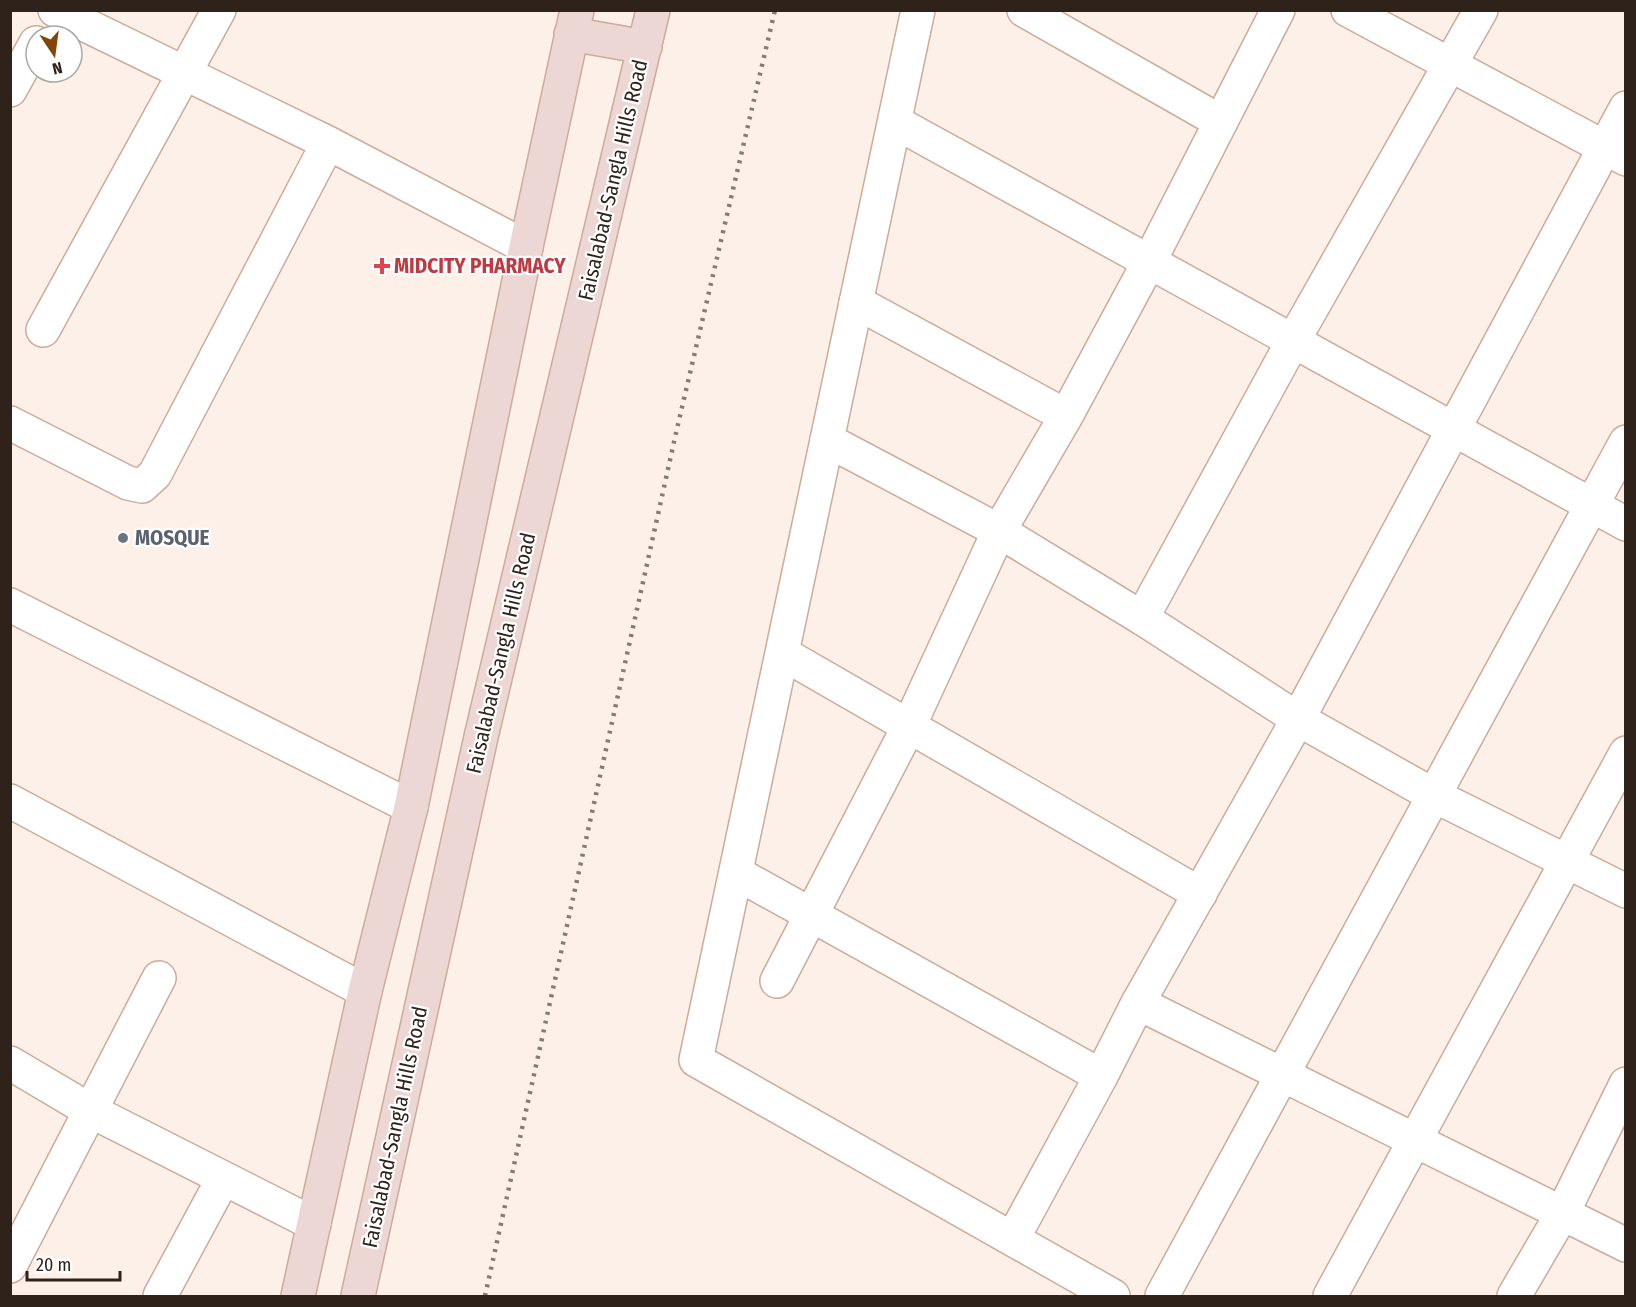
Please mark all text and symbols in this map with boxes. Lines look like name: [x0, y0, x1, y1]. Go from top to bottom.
north arrow: [24, 24, 84, 84]
street label: Faisalabad-Sangla Hills Road: [573, 57, 653, 303]
text: N: [50, 58, 64, 78]
place label: MIDCITY PHARMACY: [394, 253, 566, 279]
marker: MIDCITY PHARMACY: [375, 259, 389, 273]
place label: MOSQUE: [135, 525, 210, 551]
street label: Faisalabad-Sangla Hills Road: [461, 530, 541, 776]
marker: MOSQUE: [116, 531, 130, 545]
street label: Faisalabad-Sangla Hills Road: [357, 1004, 433, 1250]
scale bar: [27, 1244, 120, 1282]
text: 20 m: [36, 1254, 71, 1276]

